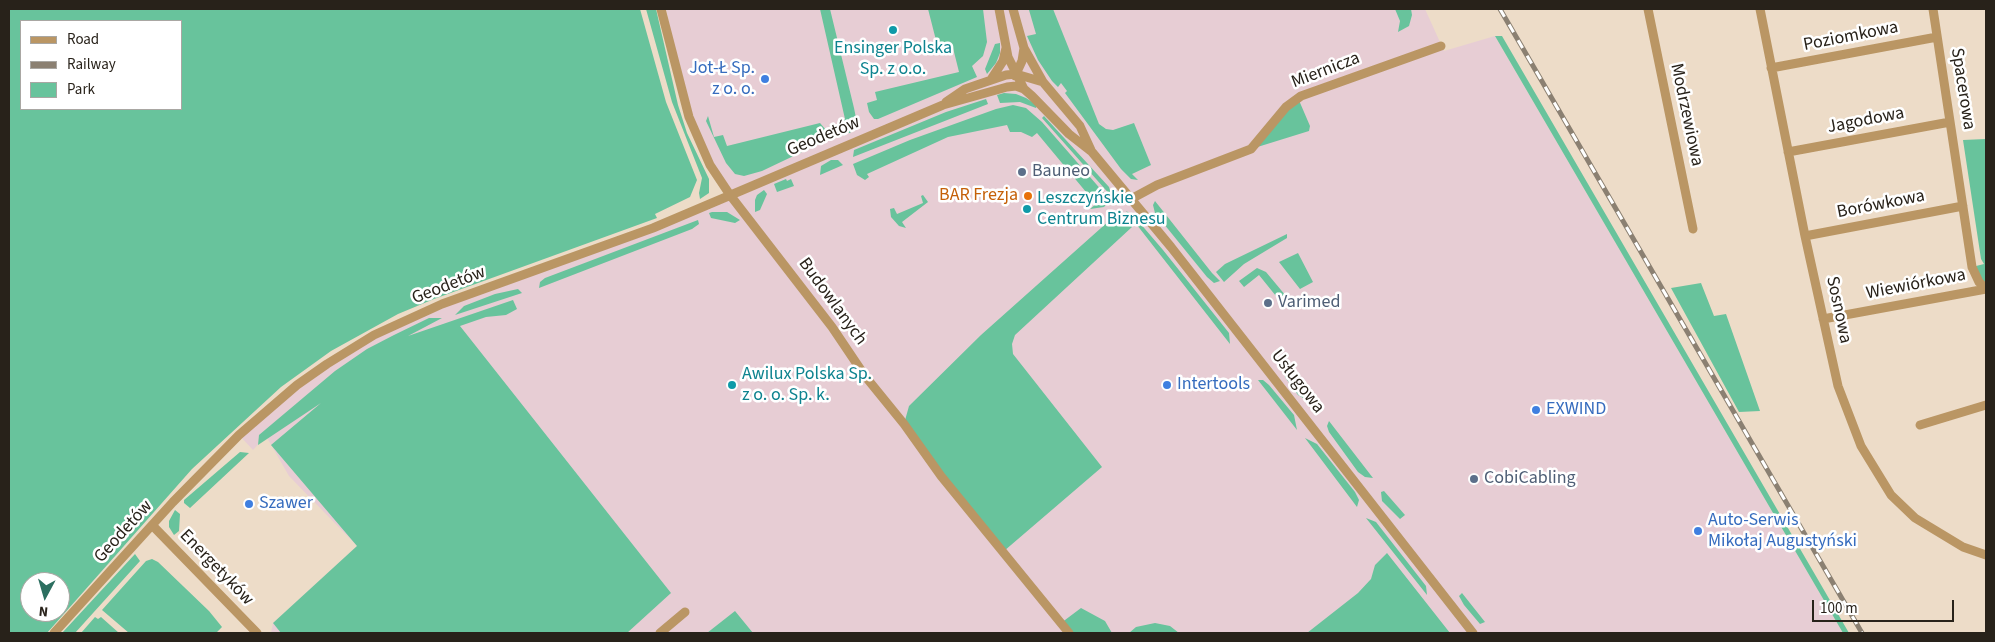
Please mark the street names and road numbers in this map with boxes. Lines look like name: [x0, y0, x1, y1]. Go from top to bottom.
street label: Poziomkowa: [1802, 17, 1900, 57]
street label: Spacerowa: [1945, 46, 1979, 132]
street label: Miernicza: [1289, 48, 1363, 94]
street label: Modrzewiowa: [1665, 62, 1707, 168]
street label: Jagodowa: [1826, 103, 1906, 139]
street label: Geodetów: [784, 112, 864, 162]
street label: Borówkowa: [1835, 186, 1927, 224]
street label: Budowlanych: [793, 254, 871, 350]
street label: Geodetów: [409, 262, 489, 310]
street label: Wiewiórkowa: [1864, 265, 1968, 305]
street label: Sosnowa: [1820, 274, 1856, 346]
street label: Usługowa: [1266, 346, 1328, 418]
street label: Geodetów: [90, 496, 158, 568]
street label: Energetyków: [174, 525, 258, 611]

